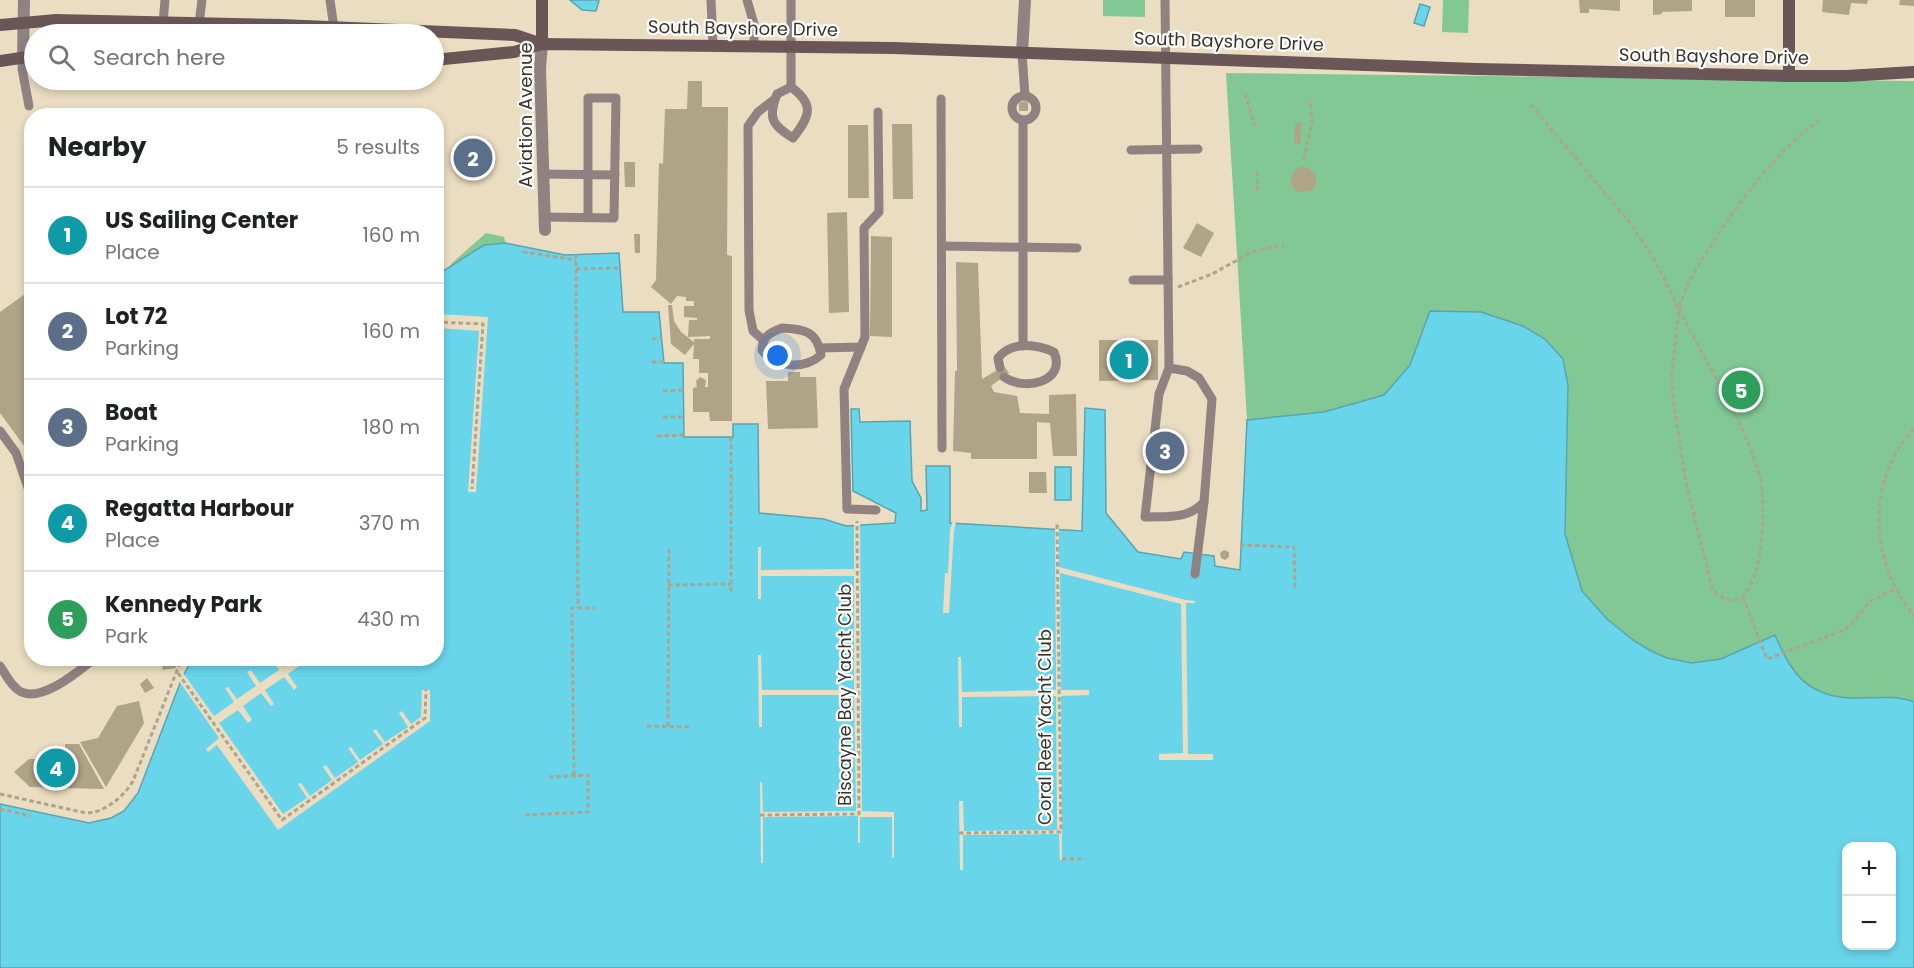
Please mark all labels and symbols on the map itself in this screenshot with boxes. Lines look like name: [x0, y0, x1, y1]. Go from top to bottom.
street label: South Bayshore Drive: [648, 14, 838, 42]
street label: South Bayshore Drive: [1134, 25, 1324, 57]
street label: Aviation Avenue: [513, 42, 538, 188]
street label: South Bayshore Drive: [1619, 42, 1809, 70]
pin: 2: [454, 136, 492, 180]
pin: 1: [1110, 338, 1148, 382]
your location: [763, 341, 792, 370]
pin: 5: [1722, 368, 1760, 412]
pin: 3: [1146, 428, 1184, 474]
street label: Biscayne Bay Yacht Club: [832, 584, 857, 806]
street label: Coral Reef Yacht Club: [1032, 629, 1057, 825]
pin: 4: [36, 746, 76, 790]

